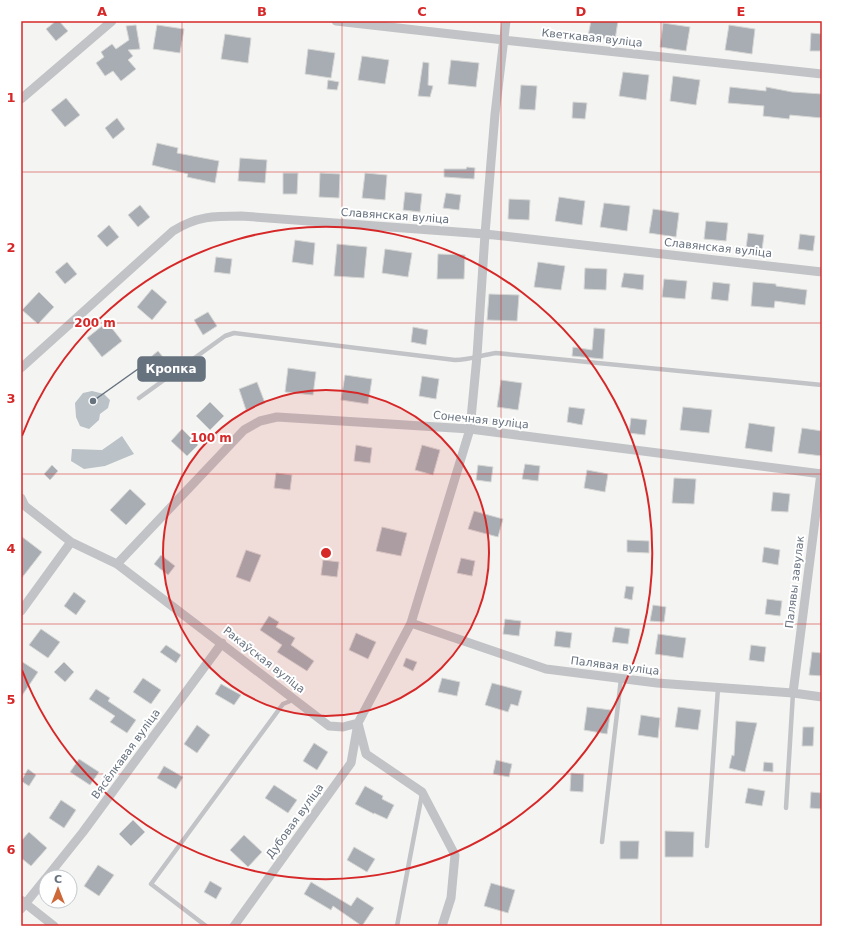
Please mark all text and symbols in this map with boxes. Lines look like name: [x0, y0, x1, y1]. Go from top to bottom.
text: A: [97, 4, 107, 19]
text: B: [257, 4, 267, 19]
text: C: [417, 4, 427, 19]
text: D: [576, 4, 587, 19]
text: E: [737, 4, 745, 19]
street label: Кветкавая вуліца: [541, 26, 643, 50]
text: 1: [6, 90, 16, 105]
street label: Славянская вуліца: [340, 206, 450, 226]
street label: Славянская вуліца: [663, 236, 773, 260]
text: 2: [6, 240, 16, 255]
text: 200 m: [74, 316, 116, 330]
callout: Кропка: [138, 357, 205, 381]
text: Кропка: [145, 362, 197, 376]
text: 3: [6, 391, 16, 406]
street label: Сонечная вуліца: [432, 409, 530, 431]
text: 100 m: [190, 431, 232, 445]
street label: Палявы завулак: [783, 535, 807, 629]
text: 4: [6, 541, 16, 556]
centre of rings: [319, 546, 333, 560]
street label: Ракаўская вуліца: [221, 624, 307, 696]
street label: Палявая вуліца: [570, 654, 660, 678]
text: 5: [6, 692, 16, 707]
street label: Вясёлкавая вуліца: [89, 706, 163, 802]
street label: Дубовая вуліца: [264, 781, 326, 861]
text: 6: [6, 842, 16, 857]
north arrow: [38, 869, 78, 909]
text: С: [54, 873, 62, 886]

